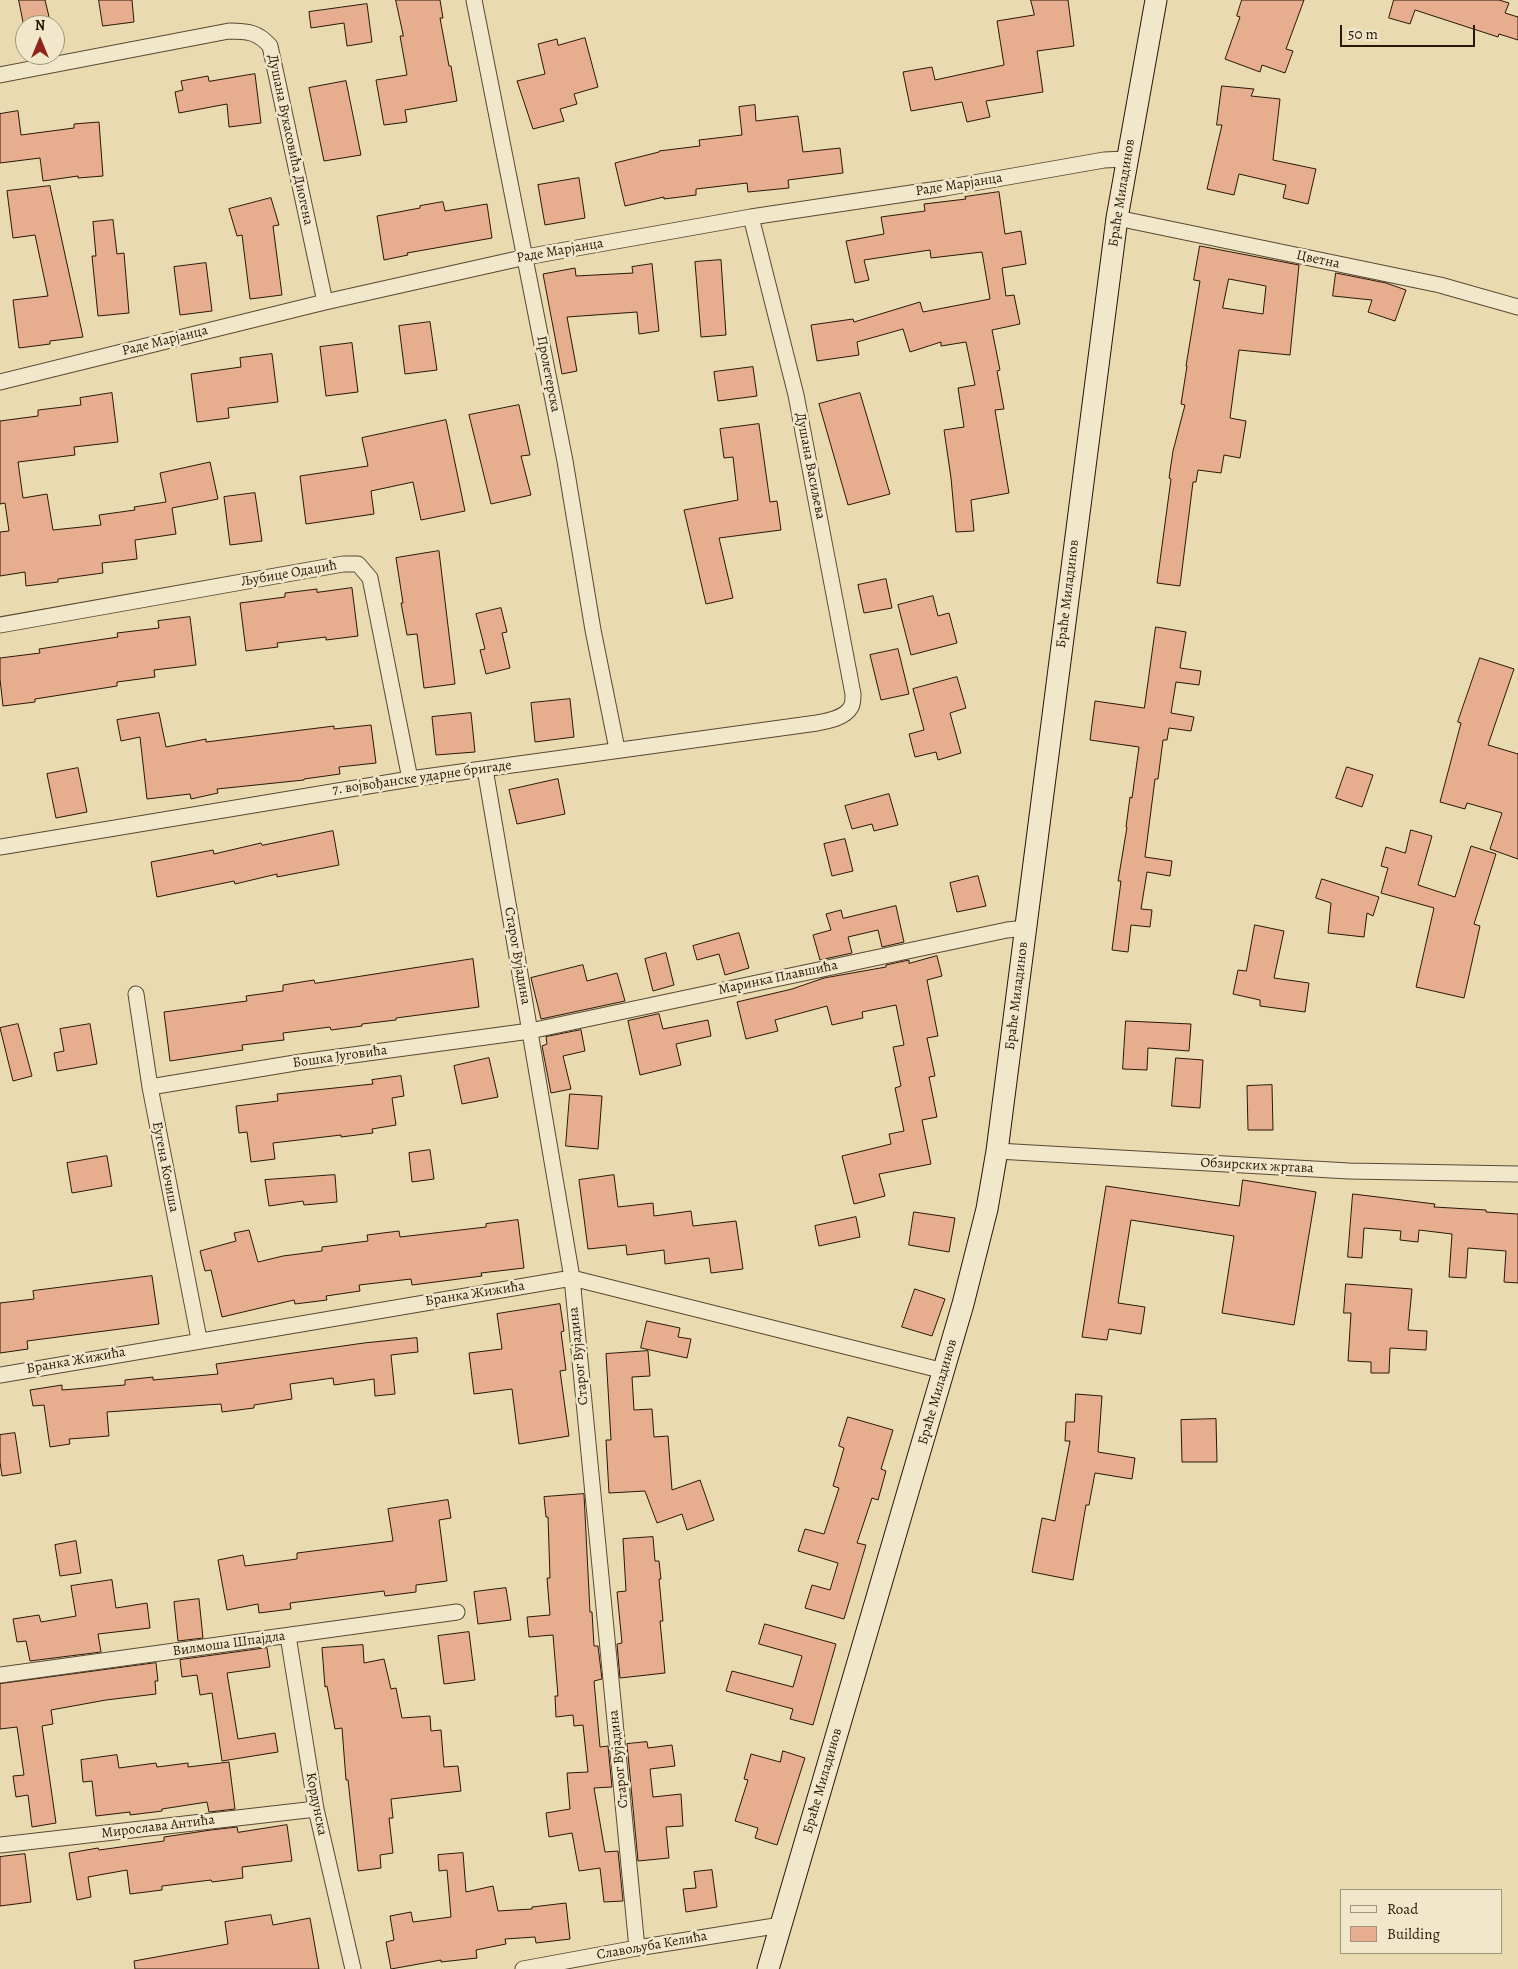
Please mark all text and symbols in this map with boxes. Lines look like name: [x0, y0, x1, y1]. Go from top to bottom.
north arrow: [15, 15, 65, 65]
scale bar: [1343, 15, 1478, 47]
text: N: [35, 16, 45, 35]
text: 50 m: [1348, 24, 1378, 44]
street label: Душана Вукасовића Диогена: [264, 53, 316, 227]
street label: Браће Миладинов: [1105, 138, 1139, 248]
street label: Раде Марјанца: [914, 170, 1004, 200]
street label: Раде Марјанца: [515, 235, 605, 267]
street label: Цветна: [1295, 247, 1341, 273]
street label: Раде Марјанца: [120, 322, 210, 360]
street label: Пролетерска: [532, 335, 564, 413]
street label: Душана Васиљева: [791, 411, 829, 521]
street label: Браће Миладинов: [1053, 539, 1083, 649]
street label: Љубице Одаџић: [240, 557, 338, 591]
street label: 7. војвођанске ударне бригаде: [331, 757, 513, 799]
street label: Старог Вујадина: [500, 906, 534, 1006]
street label: Браће Миладинов: [1002, 941, 1032, 1051]
street label: Маринка Плавшића: [717, 957, 839, 999]
street label: Бошка Југовића: [292, 1042, 388, 1072]
street label: Еугена Кочиша: [148, 1120, 182, 1214]
street label: Обзирских жртава: [1200, 1155, 1314, 1177]
street label: Бранка Жижића: [424, 1278, 526, 1310]
street label: Старог Вујадина: [565, 1306, 593, 1406]
street label: Браће Миладинов: [915, 1337, 961, 1447]
street label: Бранка Жижића: [25, 1344, 127, 1378]
street label: Вилмоша Шпајдла: [172, 1628, 286, 1660]
street label: Старог Вујадина: [605, 1709, 633, 1809]
street label: Браће Миладинов: [800, 1726, 846, 1836]
street label: Кордунска: [302, 1771, 330, 1837]
street label: Мирослава Антића: [100, 1812, 216, 1842]
legend: [1340, 1889, 1503, 1954]
text: Road: [1387, 1899, 1418, 1919]
text: Building: [1387, 1924, 1440, 1944]
street label: Славољуба Келића: [595, 1928, 709, 1964]

